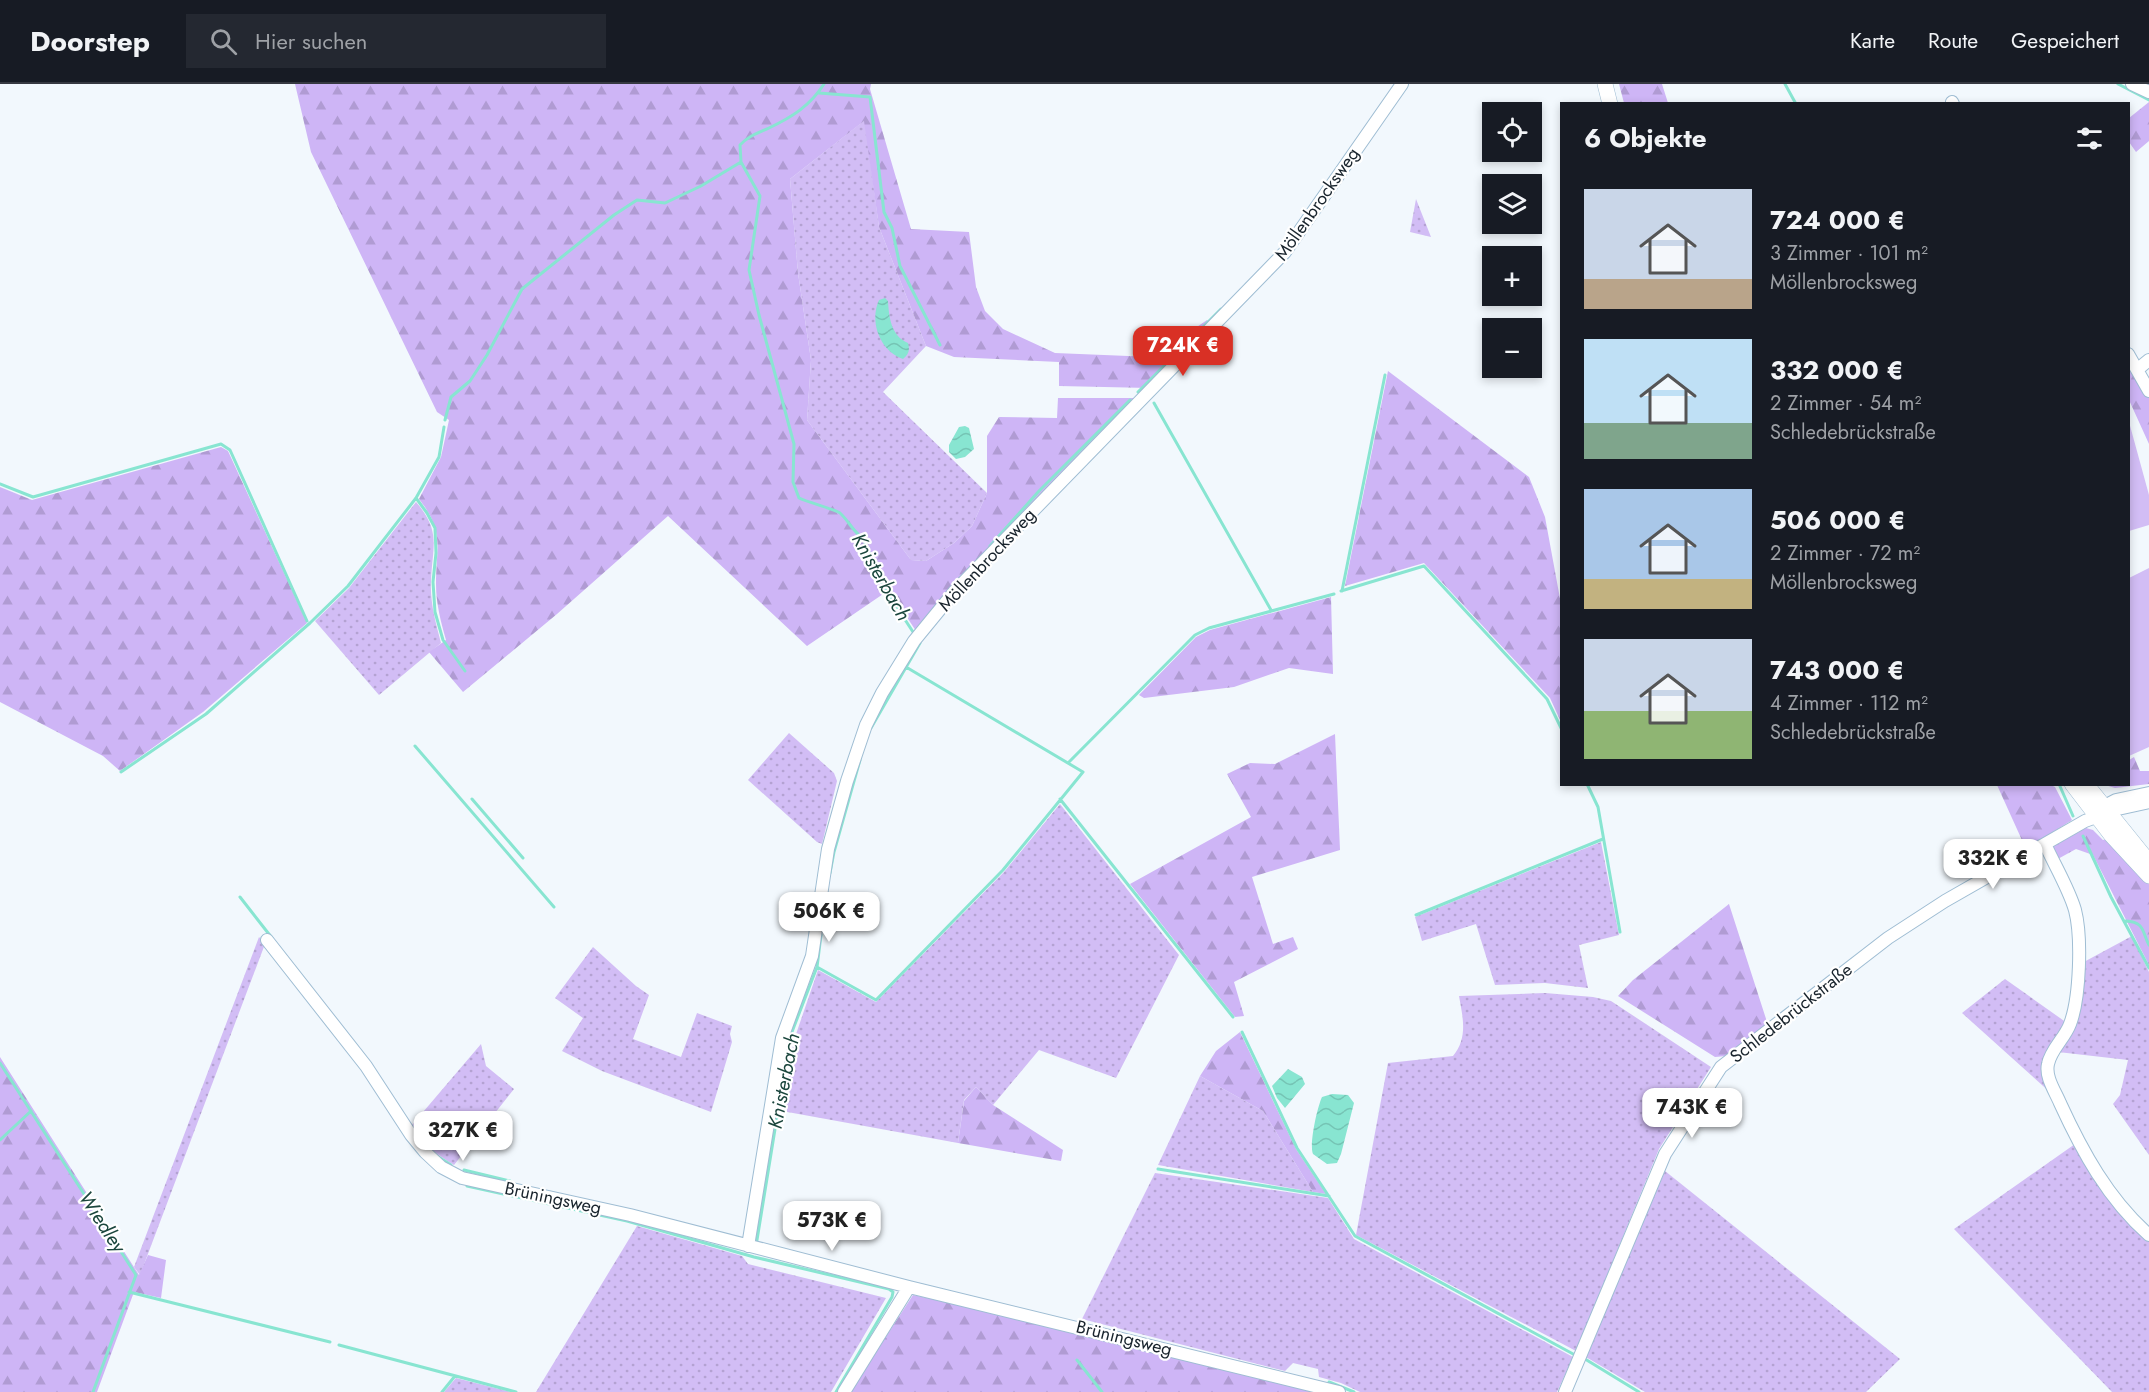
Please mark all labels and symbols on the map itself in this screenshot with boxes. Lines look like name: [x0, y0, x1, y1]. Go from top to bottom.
street label: Möllenbrocksweg: [1268, 142, 1366, 266]
pin: 724K €: [1134, 326, 1232, 377]
street label: Möllenbrocksweg: [932, 503, 1042, 617]
water label: Knisterbach: [844, 528, 918, 626]
pin: 332K €: [1944, 839, 2042, 890]
pin: 506K €: [780, 892, 878, 943]
street label: Schledebrückstraße: [1724, 957, 1858, 1069]
water label: Knisterbach: [761, 1031, 807, 1131]
pin: 743K €: [1643, 1088, 1741, 1139]
pin: 327K €: [414, 1111, 512, 1162]
street label: Brüningsweg: [502, 1175, 604, 1221]
water label: Wiedley: [71, 1186, 133, 1260]
pin: 573K €: [783, 1201, 881, 1252]
street label: Brüningsweg: [1073, 1314, 1175, 1362]

